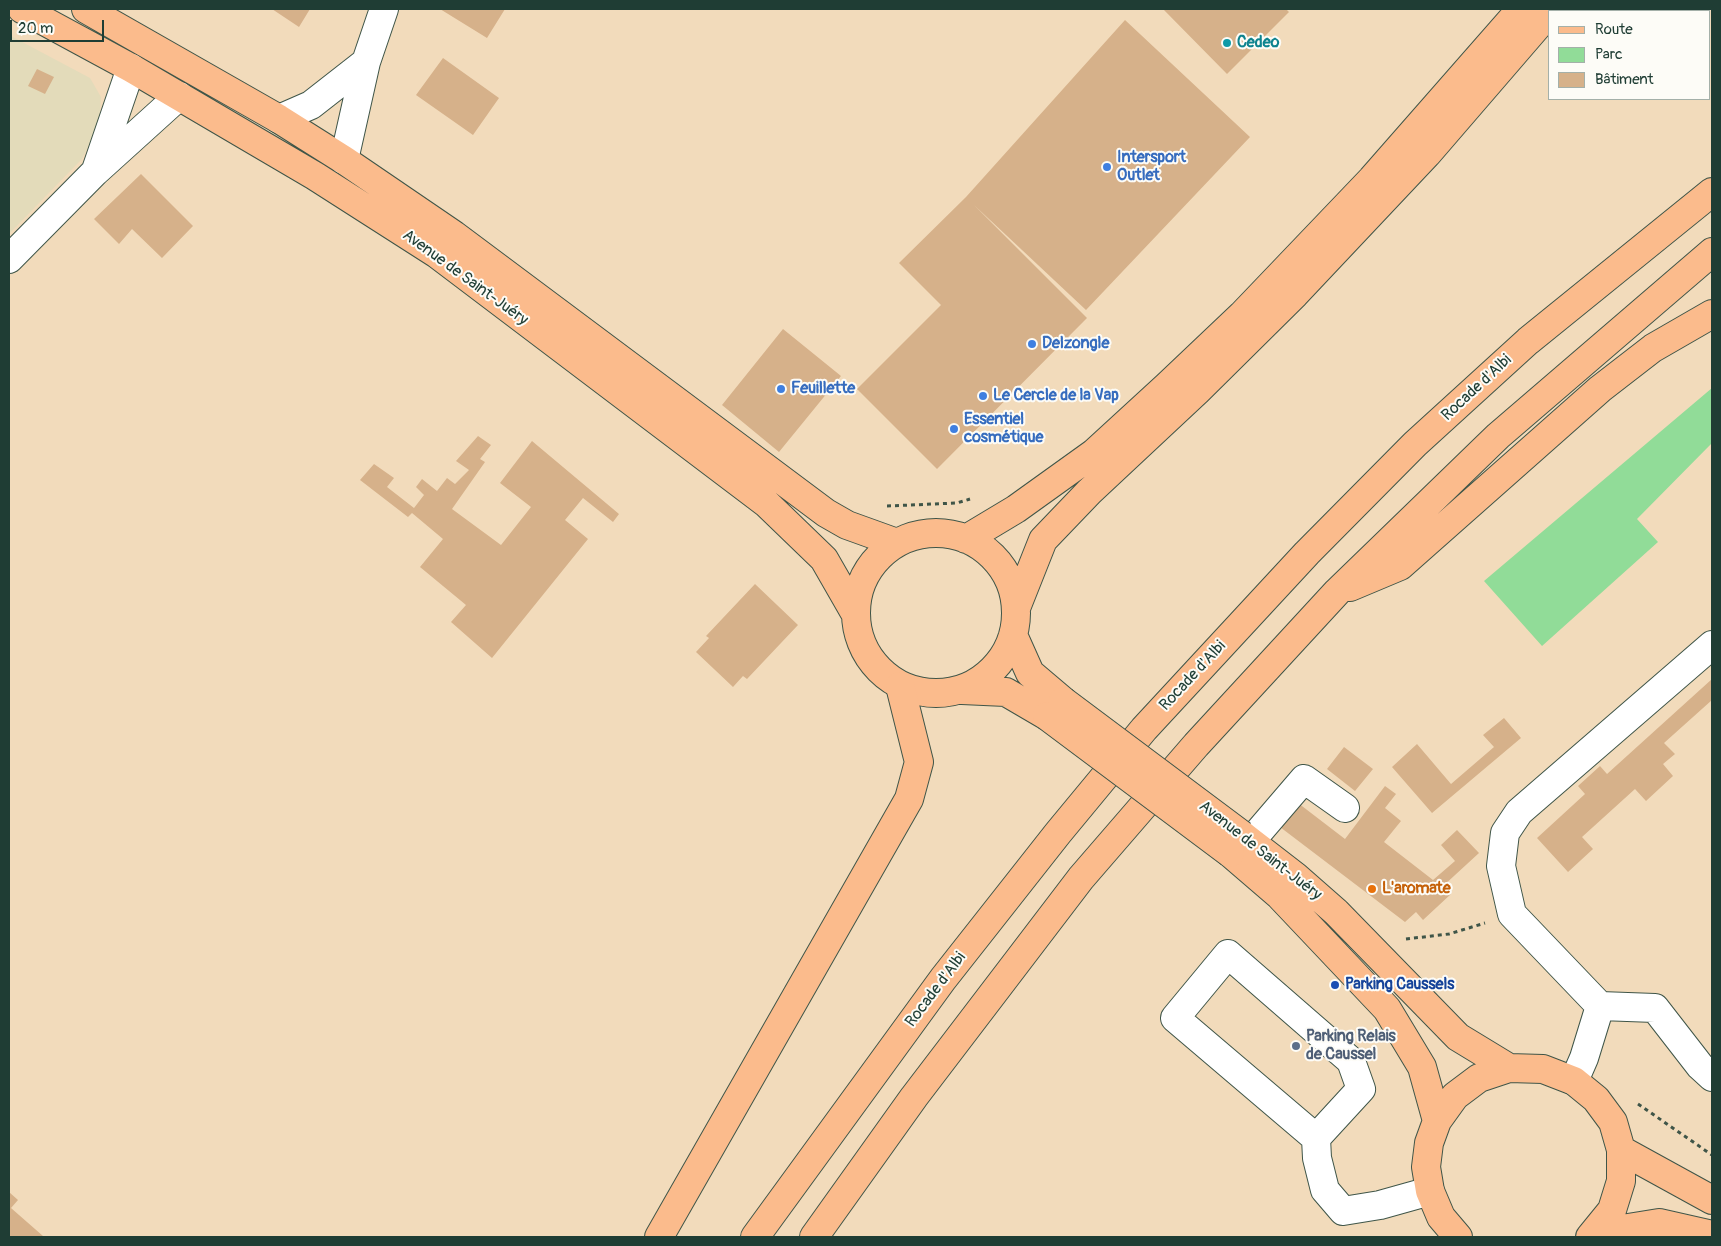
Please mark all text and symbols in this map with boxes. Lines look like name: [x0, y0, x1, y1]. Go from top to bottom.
scale bar: [12, 10, 106, 42]
legend: [1548, 10, 1711, 100]
text: 20 m: [18, 19, 53, 38]
text: Route: [1595, 20, 1633, 39]
place label: Cedeo: [1237, 33, 1279, 53]
marker: Cedeo: [1221, 37, 1233, 49]
text: Parc: [1595, 45, 1623, 64]
text: Bâtiment: [1595, 70, 1654, 89]
place label: Intersport Outlet: [1117, 148, 1186, 186]
marker: Intersport Outlet: [1101, 161, 1113, 173]
street label: Avenue de Saint-Juéry: [399, 226, 531, 330]
place label: Delzongle: [1042, 334, 1109, 354]
marker: Delzongle: [1026, 338, 1038, 350]
street label: Rocade d'Albi: [1438, 351, 1516, 425]
place label: Feuillette: [791, 379, 855, 399]
marker: Feuillette: [775, 383, 787, 395]
place label: Le Cercle de la Vap: [993, 386, 1119, 406]
marker: Le Cercle de la Vap: [977, 390, 989, 402]
place label: Essentiel cosmétique: [964, 410, 1043, 448]
marker: Essentiel cosmétique: [948, 423, 960, 435]
street label: Rocade d'Albi: [1156, 637, 1230, 715]
street label: Avenue de Saint-Juéry: [1195, 797, 1325, 905]
place label: L'aromate: [1382, 879, 1451, 899]
marker: L'aromate: [1366, 883, 1378, 895]
street label: Rocade d'Albi: [902, 949, 970, 1031]
place label: Parking Caussels: [1345, 975, 1454, 995]
marker: Parking Caussels: [1329, 979, 1341, 991]
place label: Parking Relais de Caussel: [1306, 1027, 1396, 1065]
marker: Parking Relais de Caussel: [1290, 1040, 1302, 1052]

